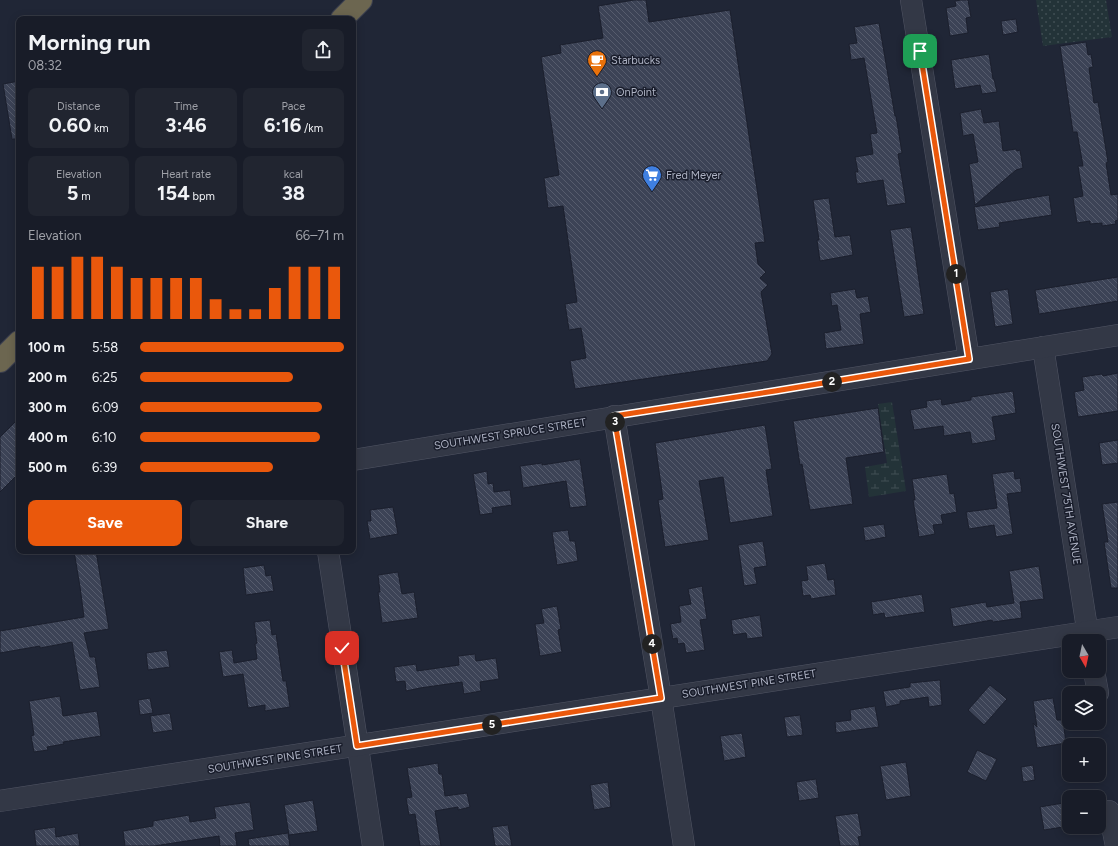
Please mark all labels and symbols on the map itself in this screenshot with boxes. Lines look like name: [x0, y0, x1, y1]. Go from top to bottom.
pin: [903, 34, 937, 68]
cafe icon: Starbucks: [586, 49, 608, 77]
place label: Starbucks: [611, 54, 660, 67]
bank icon: OnPoint: [591, 81, 613, 109]
place label: OnPoint: [616, 86, 656, 99]
supermarket icon: Fred Meyer: [641, 164, 663, 192]
place label: Fred Meyer: [666, 169, 722, 182]
pin: 1: [946, 264, 966, 284]
pin: 2: [822, 372, 842, 392]
pin: 3: [605, 412, 625, 432]
street label: SOUTHWEST SPRUCE STREET: [433, 416, 587, 452]
street label: SOUTHWEST 75TH AVENUE: [1048, 422, 1084, 566]
pin: [325, 631, 359, 665]
pin: 4: [642, 634, 662, 654]
north arrow: [1062, 634, 1106, 678]
street label: SOUTHWEST PINE STREET: [681, 667, 817, 701]
pin: 5: [482, 715, 502, 735]
street label: SOUTHWEST PINE STREET: [207, 742, 343, 776]

